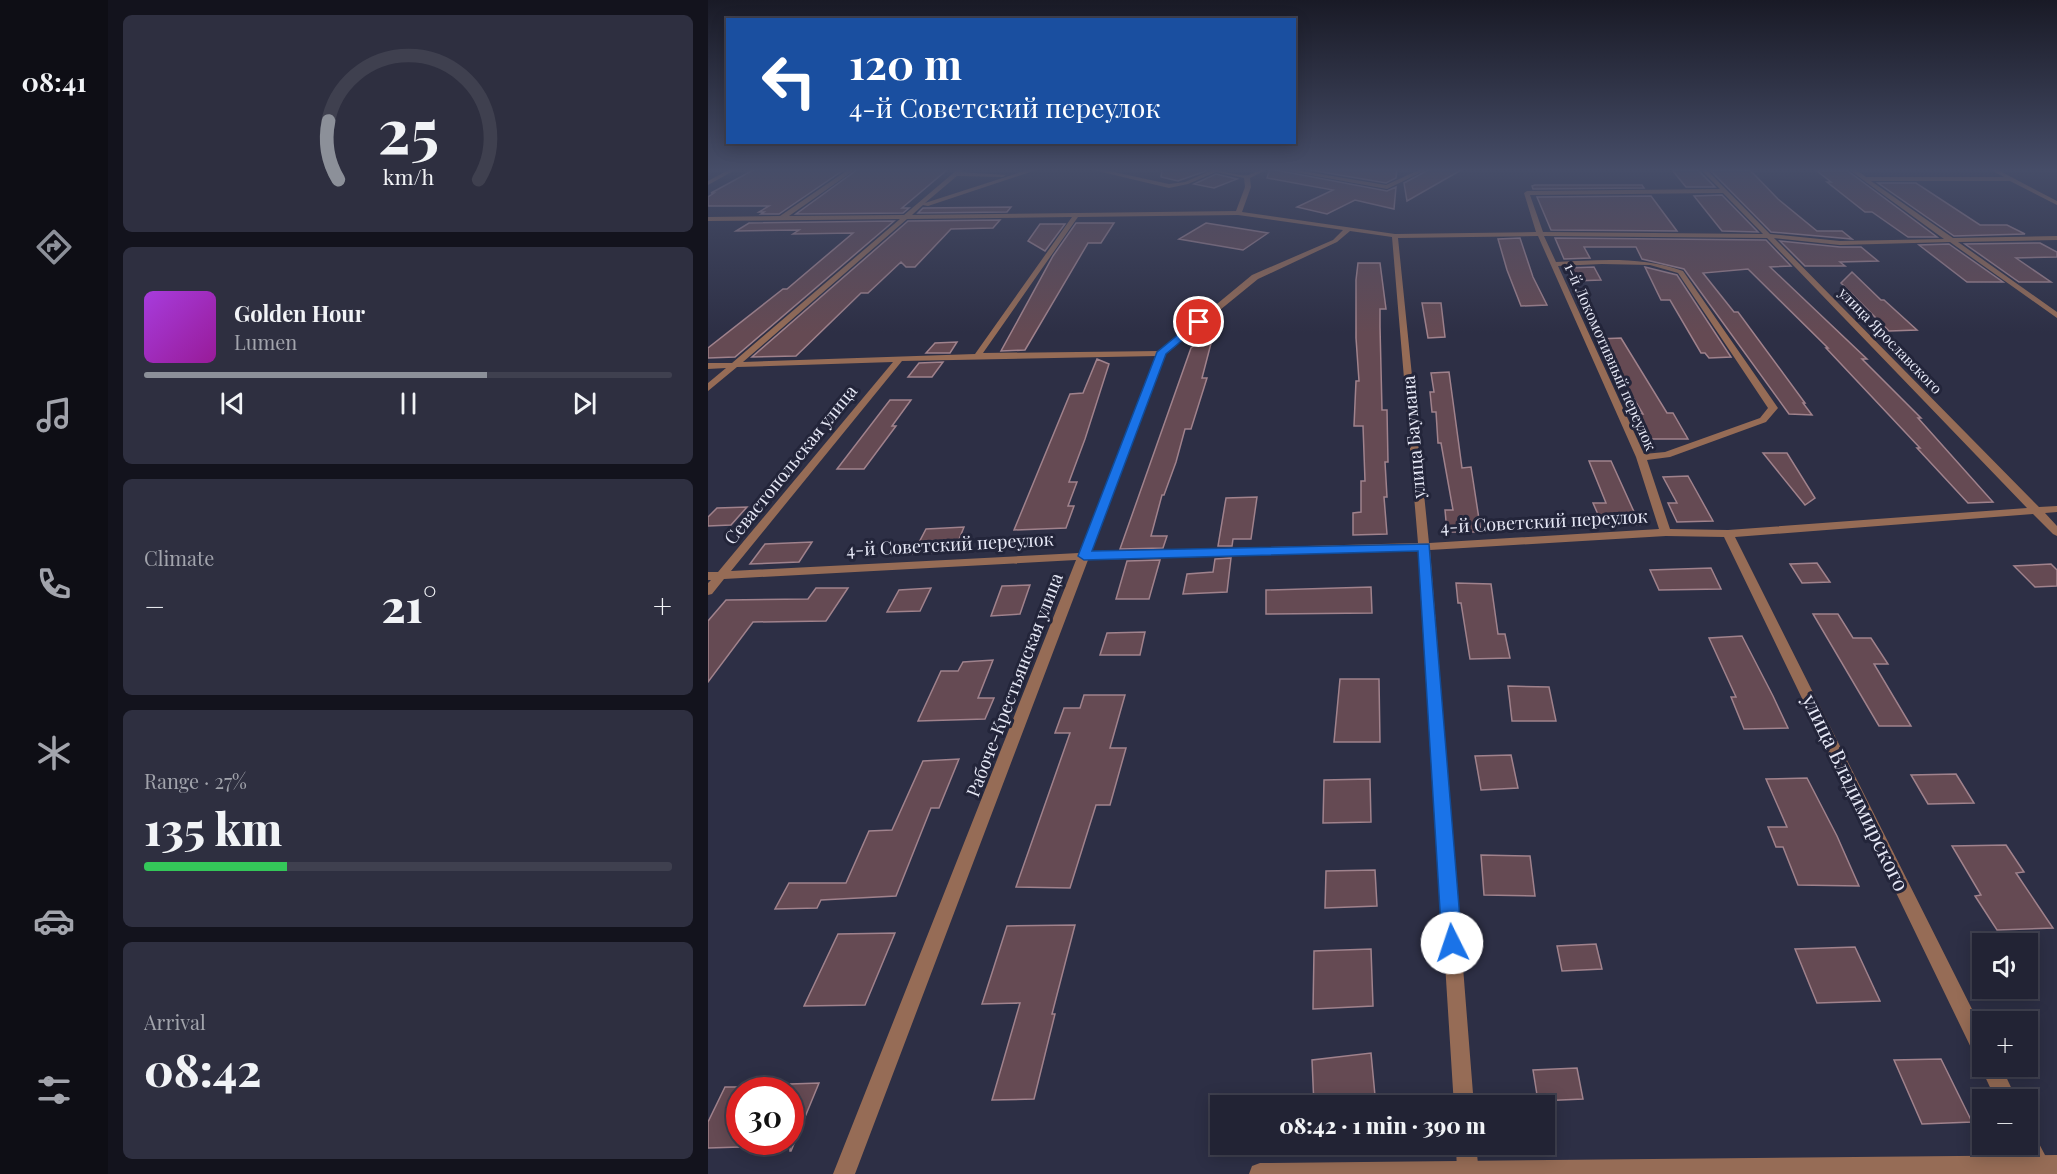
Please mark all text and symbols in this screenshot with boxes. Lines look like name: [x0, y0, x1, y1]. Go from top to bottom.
text: 120 m: [849, 35, 962, 91]
icon: left: [750, 42, 828, 120]
text: 08:41: [22, 63, 87, 99]
text: 25: [377, 87, 439, 171]
text: 4-й Советский переулок: [849, 89, 1161, 125]
text: km/h: [382, 163, 434, 191]
icon: directions: [33, 226, 75, 268]
street label: 1-й Локомотивный переулок: [1560, 260, 1662, 454]
street label: улица Ярославского: [1834, 282, 1947, 398]
pin: [1173, 296, 1224, 347]
text: Golden Hour: [234, 298, 365, 328]
icon: arrive: [1182, 305, 1215, 338]
text: Lumen: [234, 328, 297, 355]
street label: улица Баумана: [1396, 375, 1430, 501]
street label: Севастопольская улица: [718, 380, 862, 549]
icon: previous: [216, 387, 249, 420]
icon: pause: [392, 387, 425, 420]
icon: next: [568, 387, 601, 420]
icon: music: [33, 394, 75, 436]
street label: 4-й Советский переулок: [1440, 504, 1648, 538]
street label: 4-й Советский переулок: [846, 527, 1054, 561]
text: Climate: [144, 544, 214, 571]
icon: phone: [33, 563, 75, 605]
street label: Рабоче-Крестьянская улица: [960, 569, 1068, 800]
text: 21°: [381, 574, 437, 634]
text: −: [144, 583, 165, 627]
text: +: [653, 583, 672, 627]
street label: улица Владимирского: [1796, 688, 1917, 895]
icon: climate: [33, 732, 75, 774]
text: Range · 27%: [144, 767, 247, 794]
text: 135 km: [144, 797, 282, 857]
icon: car: [33, 900, 75, 942]
position arrow: [1420, 911, 1484, 975]
map controls: [1972, 933, 2038, 1155]
button: sound: [1972, 933, 2038, 999]
text: Arrival: [144, 1008, 206, 1035]
button: +: [1972, 1011, 2038, 1077]
text: 08:42: [144, 1038, 261, 1098]
icon: filters: [33, 1069, 75, 1111]
speed limit sign: 30: [726, 1077, 804, 1155]
button: −: [1972, 1089, 2038, 1155]
text: 08:42 · 1 min · 390 m: [1279, 1110, 1486, 1140]

